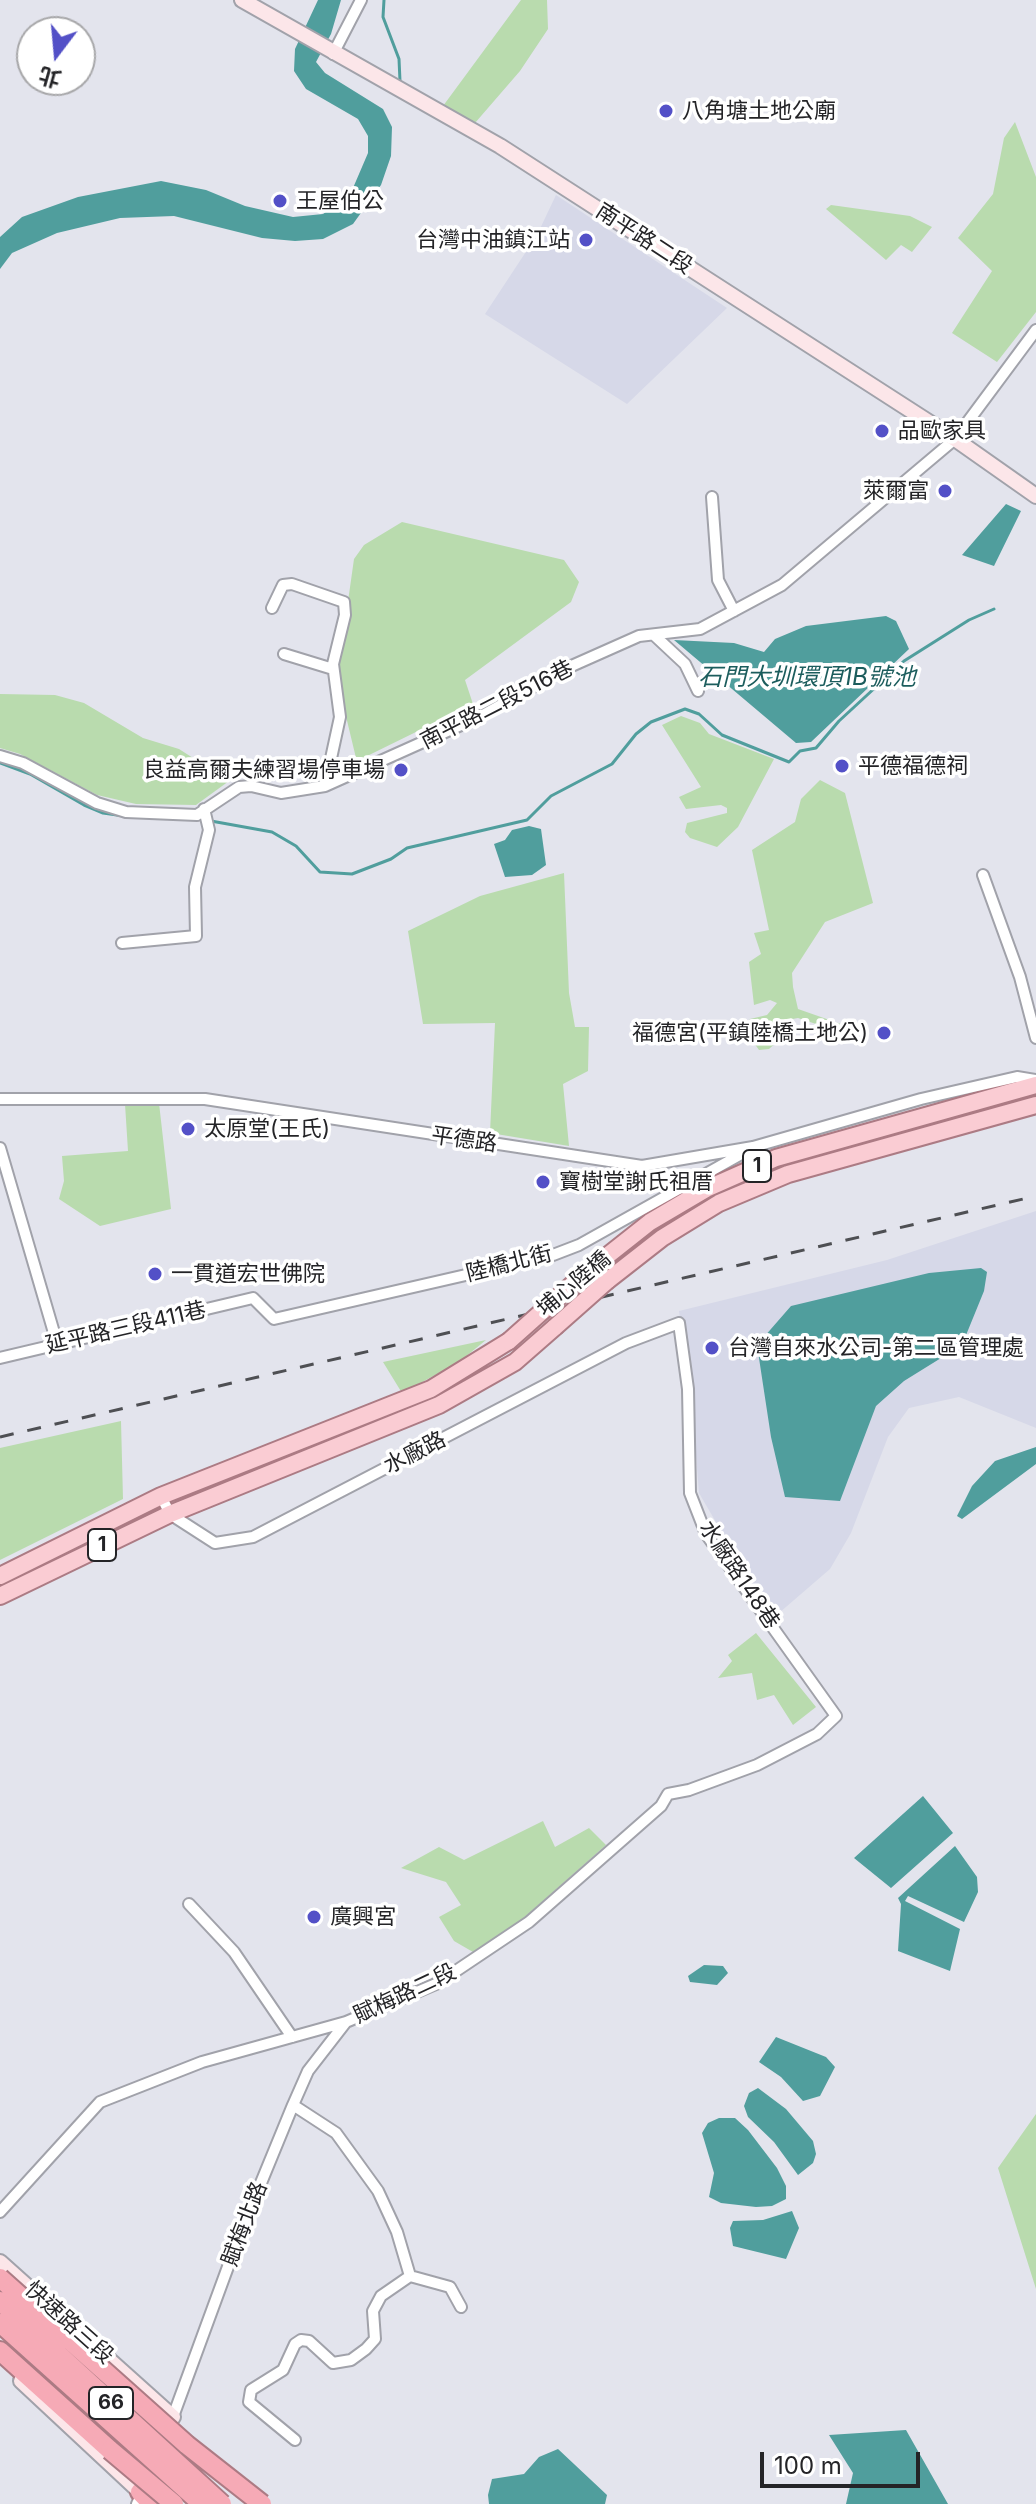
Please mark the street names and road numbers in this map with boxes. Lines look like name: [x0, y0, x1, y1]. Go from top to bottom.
street label: 南平路二段: [591, 198, 697, 280]
street label: 南平路二段516巷: [416, 655, 578, 755]
street label: 平德路: [429, 1122, 499, 1158]
road number: 1: [743, 1150, 771, 1182]
street label: 陸橋北街: [463, 1241, 555, 1287]
street label: 埔心陸橋: [532, 1246, 616, 1322]
street label: 延平路三段411巷: [43, 1297, 209, 1359]
street label: 水廠路: [380, 1426, 450, 1480]
street label: 水廠路148巷: [693, 1516, 785, 1634]
road number: 1: [88, 1529, 116, 1561]
street label: 賦梅路二段: [350, 1959, 460, 2029]
street label: 賦梅北路: [217, 2178, 273, 2270]
street label: 快速路三段: [19, 2276, 119, 2370]
road number: 66: [89, 2387, 133, 2419]

